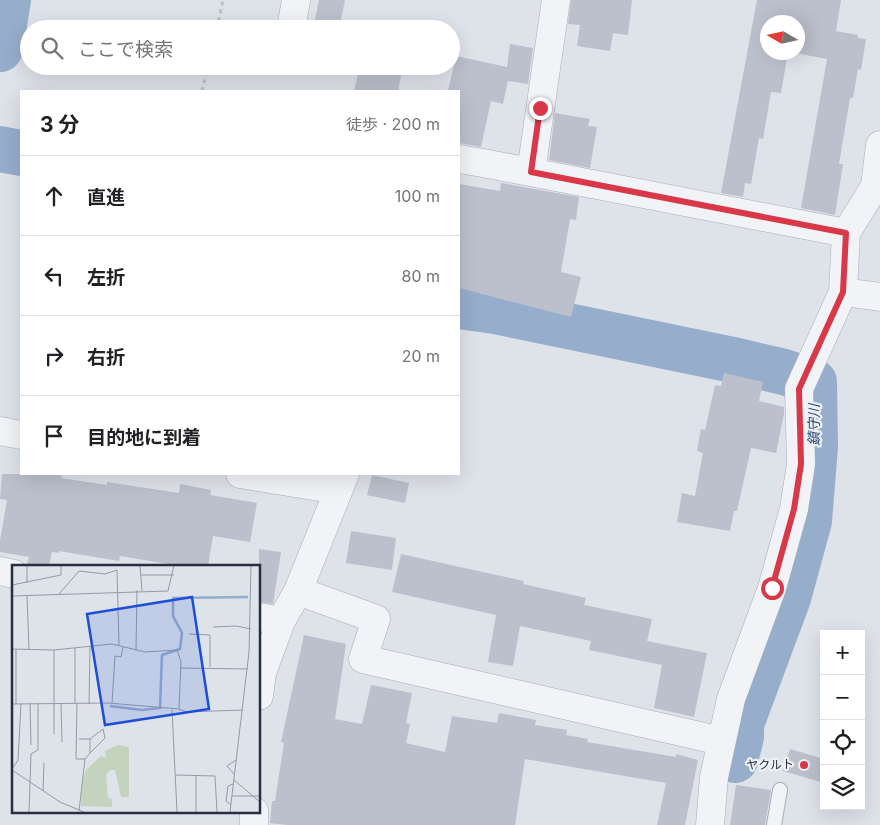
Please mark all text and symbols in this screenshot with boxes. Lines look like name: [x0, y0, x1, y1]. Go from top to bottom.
north arrow: [760, 15, 805, 60]
search box: [20, 20, 460, 75]
icon: search: [38, 34, 66, 62]
text: ここで検索: [78, 38, 173, 61]
route end: [529, 97, 552, 120]
text: 3 分: [40, 112, 80, 137]
text: 徒歩 · 200 m: [346, 114, 440, 134]
icon: ahead: [40, 182, 68, 210]
text: 直進: [87, 186, 125, 209]
text: 100 m: [395, 186, 440, 206]
icon: left: [40, 262, 68, 290]
text: 左折: [87, 266, 125, 289]
text: 80 m: [401, 266, 440, 286]
icon: right: [40, 342, 68, 370]
text: 右折: [87, 346, 125, 369]
text: 20 m: [402, 346, 440, 366]
water label: 鎮守川: [805, 402, 822, 446]
icon: arrive: [40, 422, 68, 450]
text: 目的地に到着: [87, 426, 201, 449]
inset map: [12, 565, 260, 812]
route start: [761, 577, 784, 600]
map controls: [820, 630, 865, 810]
button: +: [820, 630, 865, 675]
button: −: [820, 675, 865, 720]
button: locate: [820, 720, 865, 765]
place label: ヤクルト: [746, 757, 794, 772]
marker: ヤクルト: [798, 759, 810, 771]
button: layers: [820, 765, 865, 810]

